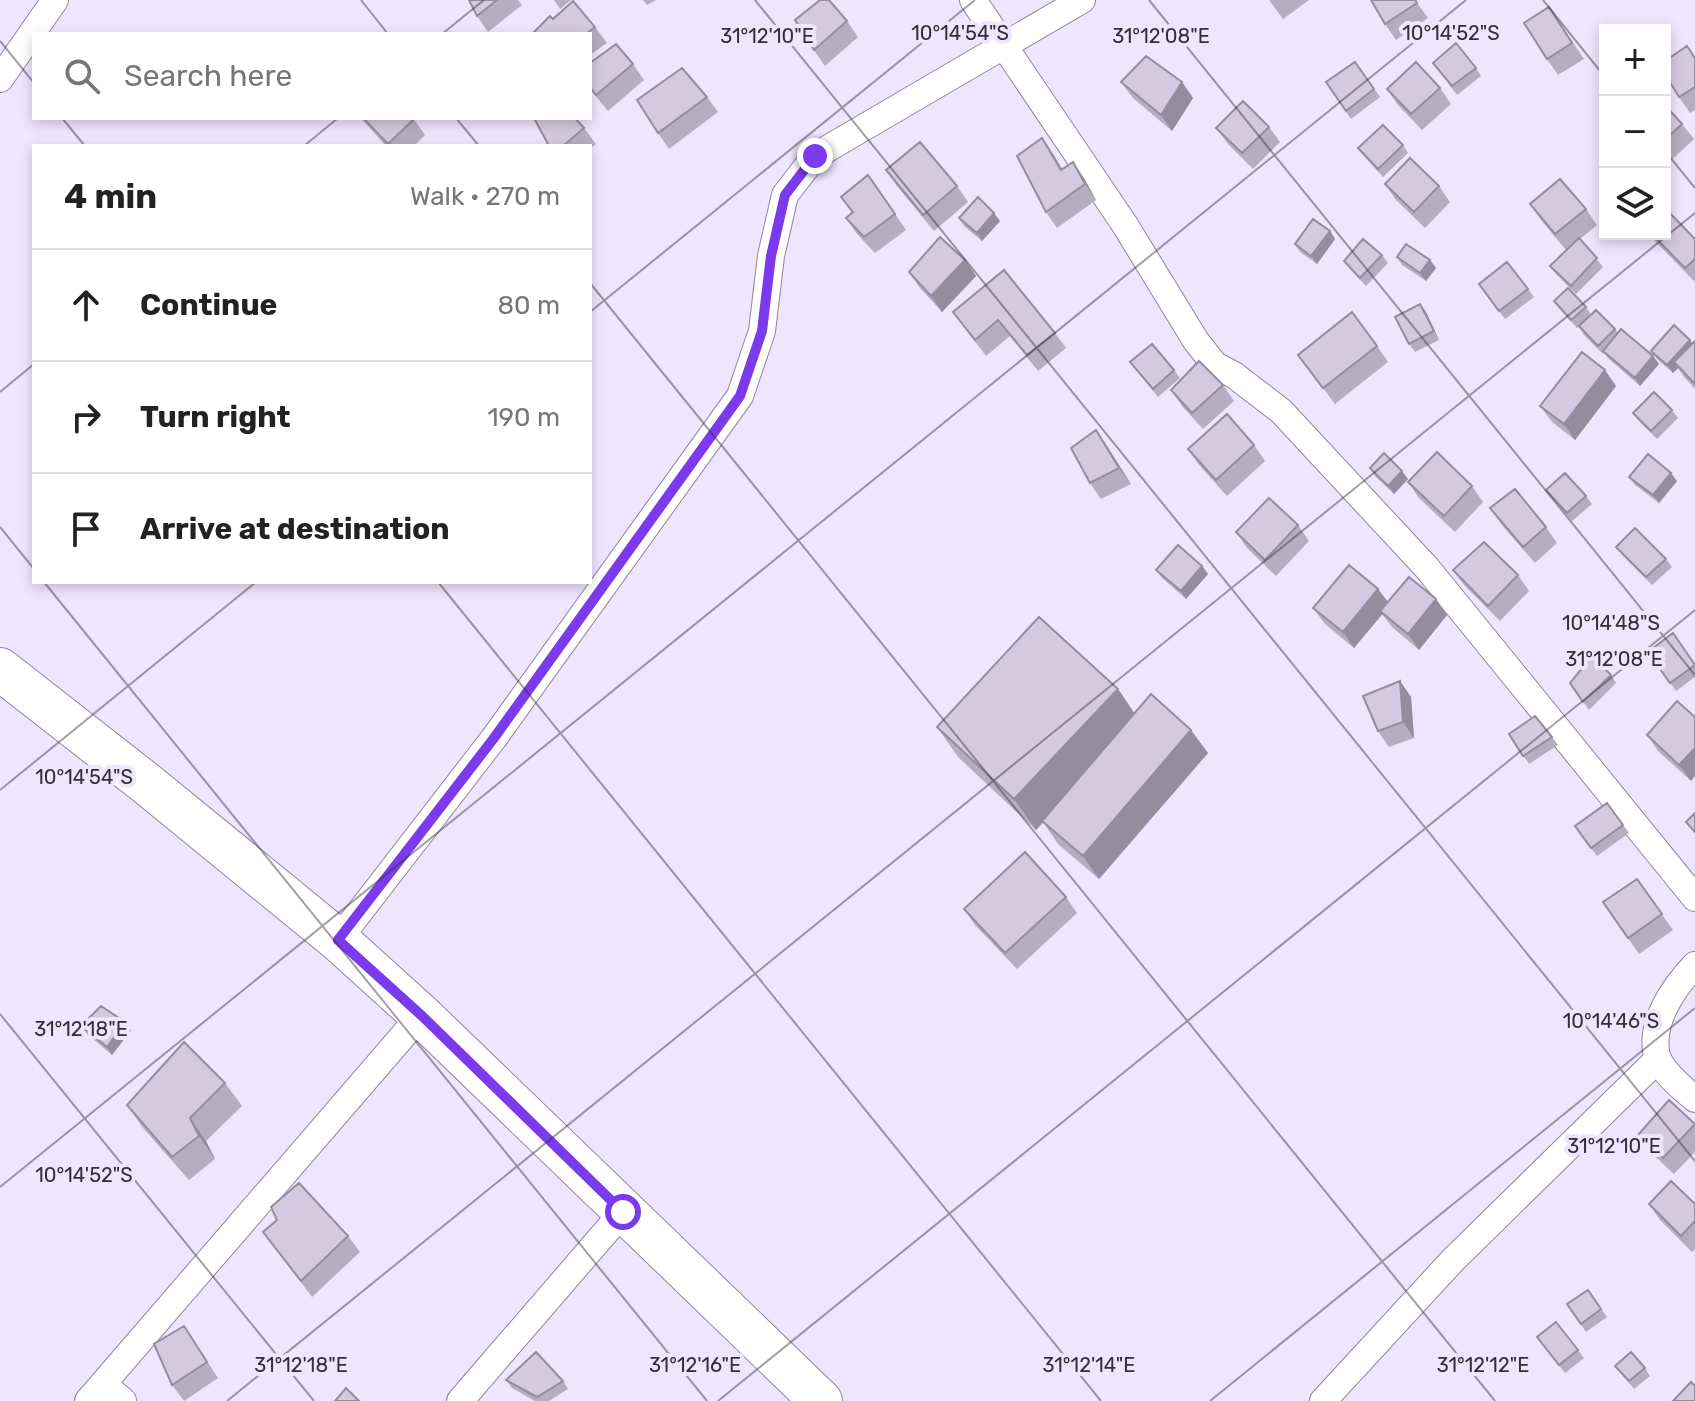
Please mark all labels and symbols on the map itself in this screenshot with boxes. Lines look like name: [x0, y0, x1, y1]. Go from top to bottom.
text: 10°14'54"S: [911, 21, 1009, 45]
text: 10°14'52"S: [1402, 21, 1500, 45]
text: 31°12'10"E: [720, 24, 814, 48]
text: 31°12'08"E: [1112, 24, 1210, 48]
route end: [797, 138, 833, 174]
text: 10°14'48"S: [1562, 611, 1660, 635]
text: 31°12'08"E: [1565, 647, 1663, 671]
text: 10°14'54"S: [35, 765, 133, 789]
text: 10°14'46"S: [1563, 1009, 1659, 1033]
text: 31°12'18"E: [34, 1017, 128, 1041]
text: 31°12'10"E: [1567, 1134, 1661, 1158]
text: 10°14'52"S: [35, 1163, 133, 1187]
route start: [605, 1194, 641, 1230]
text: 31°12'18"E: [254, 1353, 348, 1377]
text: 31°12'16"E: [649, 1353, 741, 1377]
text: 31°12'14"E: [1043, 1353, 1135, 1377]
text: 31°12'12"E: [1437, 1353, 1529, 1377]

